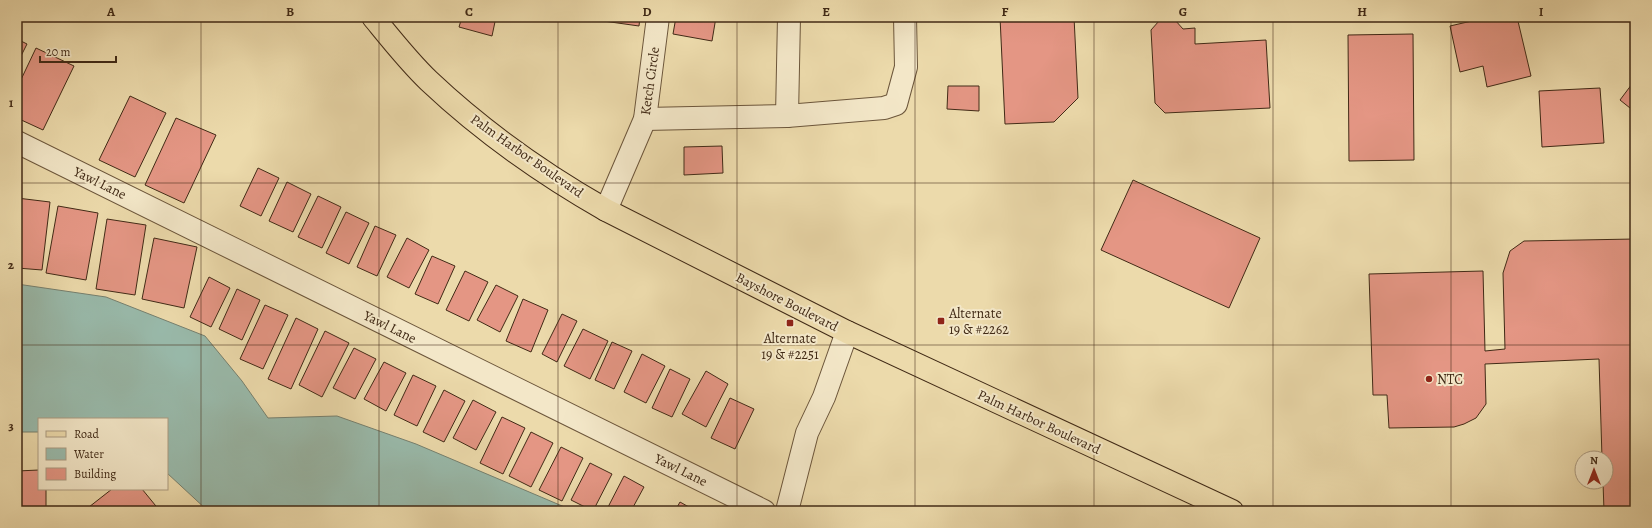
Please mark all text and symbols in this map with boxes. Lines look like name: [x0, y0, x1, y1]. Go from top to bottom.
text: A: [106, 3, 116, 20]
text: B: [286, 3, 294, 20]
text: C: [465, 3, 473, 20]
text: D: [642, 3, 652, 20]
text: E: [822, 3, 830, 20]
text: F: [1002, 3, 1009, 20]
text: G: [1179, 3, 1187, 20]
text: H: [1357, 3, 1367, 20]
text: I: [1539, 3, 1544, 20]
scale bar: [40, 38, 116, 64]
text: 20 m: [46, 44, 70, 60]
street label: Ketch Circle: [636, 46, 664, 116]
text: 1: [9, 94, 14, 111]
street label: Palm Harbor Boulevard: [467, 110, 588, 202]
street label: Yawl Lane: [70, 162, 130, 204]
text: 2: [8, 256, 15, 273]
street label: Bayshore Boulevard: [732, 268, 842, 336]
place label: Alternate 19 & #2262: [948, 304, 1009, 339]
street label: Yawl Lane: [360, 306, 420, 348]
marker: Alternate 19 & #2262: [936, 316, 946, 326]
marker: Alternate 19 & #2251: [785, 318, 795, 328]
place label: Alternate 19 & #2251: [761, 329, 819, 364]
place label: NTC: [1437, 370, 1463, 389]
marker: NTC: [1424, 374, 1434, 384]
street label: Palm Harbor Boulevard: [974, 385, 1104, 459]
text: 3: [8, 417, 14, 434]
legend: [38, 418, 168, 490]
text: Road: [74, 426, 100, 442]
text: Water: [73, 446, 104, 462]
street label: Yawl Lane: [651, 449, 711, 491]
north arrow: [1574, 450, 1614, 490]
text: N: [1590, 453, 1598, 468]
text: Building: [74, 466, 116, 482]

